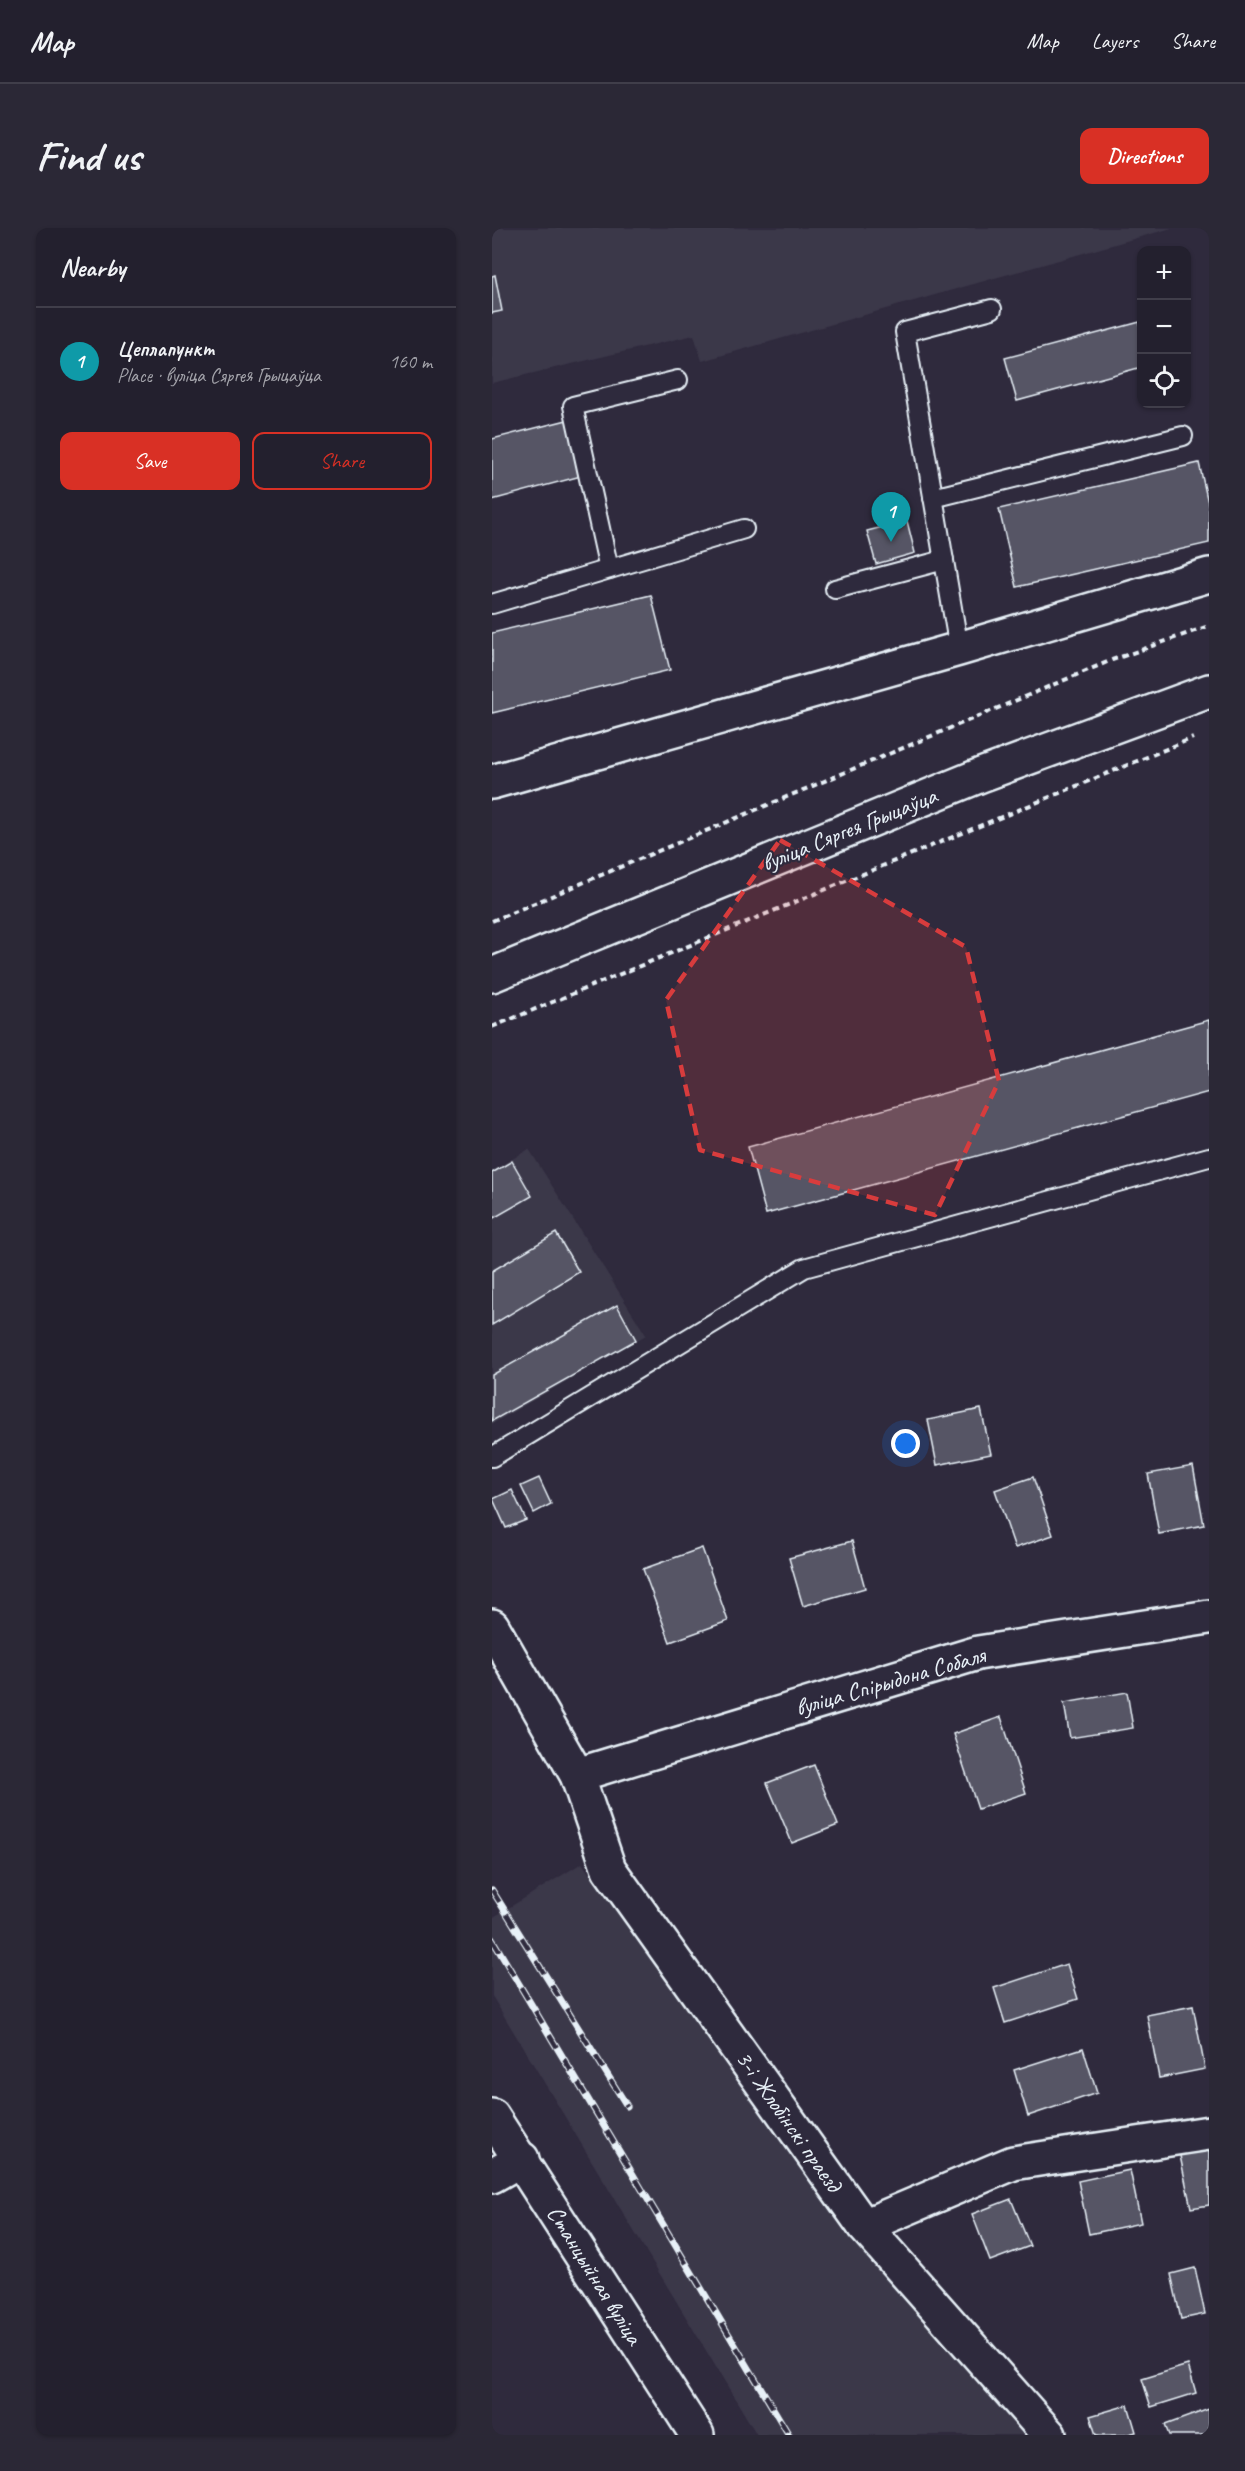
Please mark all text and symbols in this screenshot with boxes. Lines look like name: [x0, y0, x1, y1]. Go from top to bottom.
text: Map: [30, 24, 73, 59]
text: Map: [1026, 28, 1059, 54]
text: Layers: [1092, 28, 1138, 54]
text: Share: [1171, 28, 1215, 54]
button: Directions: [1080, 128, 1209, 184]
text: Find us: [36, 130, 141, 183]
map controls: [1137, 246, 1191, 408]
button: +: [1137, 246, 1191, 300]
text: Nearby: [60, 251, 125, 284]
button: −: [1137, 300, 1191, 354]
text: Цеплапункт: [117, 335, 215, 363]
text: 1: [75, 349, 84, 374]
text: 160 m: [389, 349, 432, 374]
button: locate: [1137, 354, 1191, 408]
text: Place · вуліца Сяргея Грыцаўца: [117, 363, 321, 388]
button: Save: [60, 432, 240, 490]
button: Share: [252, 432, 432, 490]
pin: 1: [872, 492, 910, 542]
street label: вуліца Сяргея Грыцаўца: [757, 780, 942, 878]
your location: [891, 1429, 920, 1458]
street label: вуліца Спірыдона Собаля: [792, 1639, 990, 1722]
street label: 3-і Жлобінскі праезд: [729, 2045, 850, 2200]
street label: Станцыйная вуліца: [540, 2200, 650, 2351]

